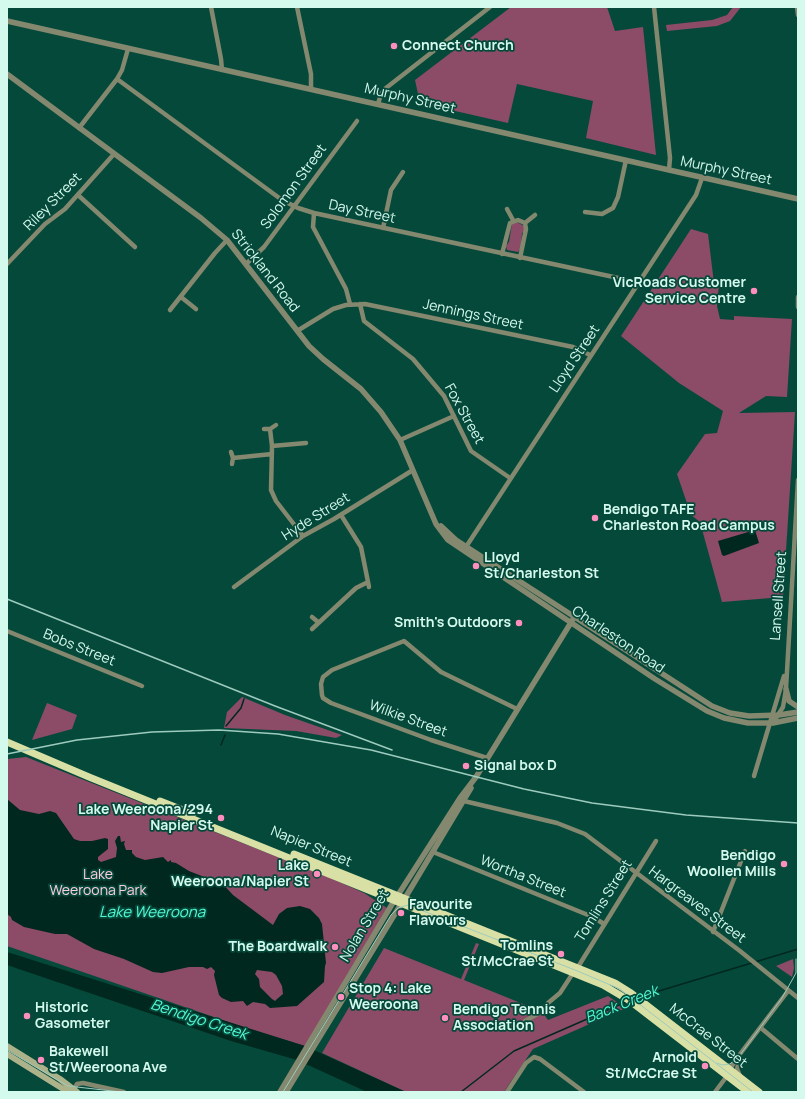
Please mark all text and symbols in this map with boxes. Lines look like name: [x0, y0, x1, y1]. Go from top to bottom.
place label: Connect Church: [402, 38, 514, 54]
marker: Connect Church: [389, 41, 399, 51]
street label: Murphy Street: [363, 80, 457, 118]
street label: Solomon Street: [258, 141, 330, 233]
street label: Murphy Street: [679, 153, 773, 189]
street label: Riley Street: [21, 170, 85, 234]
street label: Day Street: [327, 197, 397, 227]
street label: Strickland Road: [227, 226, 303, 316]
place label: VicRoads Customer Service Centre: [613, 275, 746, 308]
marker: VicRoads Customer Service Centre: [749, 286, 759, 296]
street label: Jennings Street: [421, 296, 525, 334]
street label: Lloyd Street: [546, 322, 604, 396]
street label: Fox Street: [441, 381, 487, 447]
street label: Hyde Street: [279, 489, 353, 545]
place label: Bendigo TAFE Charleston Road Campus: [603, 502, 775, 534]
marker: Bendigo TAFE Charleston Road Campus: [590, 513, 600, 523]
place label: Lloyd St/Charleston St: [484, 550, 599, 582]
street label: Lansell Street: [768, 551, 790, 641]
marker: Lloyd St/Charleston St: [471, 561, 481, 571]
street label: Charleston Road: [569, 603, 667, 677]
place label: Smith's Outdoors: [394, 615, 511, 631]
marker: Smith's Outdoors: [514, 618, 524, 628]
street label: Bobs Street: [40, 626, 118, 670]
street label: Wilkie Street: [367, 697, 449, 741]
place label: Signal box D: [474, 758, 557, 774]
marker: Signal box D: [461, 761, 471, 771]
place label: Lake Weeroona/294 Napier St: [78, 802, 213, 834]
marker: Lake Weeroona/294 Napier St: [216, 813, 226, 823]
street label: Napier Street: [268, 823, 354, 871]
place label: Bendigo Woollen Mills: [687, 848, 776, 880]
street label: Wortha Street: [478, 852, 568, 902]
street label: Tomlins Street: [572, 857, 636, 945]
place label: Lake Weeroona/Napier St: [171, 858, 309, 890]
marker: Bendigo Woollen Mills: [779, 859, 789, 869]
street label: Hargreaves Street: [645, 863, 749, 947]
park label: Lake Weeroona Park: [50, 867, 146, 900]
marker: Lake Weeroona/Napier St: [312, 869, 322, 879]
street label: Nolan Street: [337, 887, 393, 965]
place label: Favourite Flavours: [409, 897, 472, 930]
water label: Lake Weeroona: [99, 904, 205, 922]
marker: Favourite Flavours: [396, 908, 406, 918]
place label: Tomlins St/McCrae St: [461, 938, 553, 970]
place label: The Boardwalk: [229, 939, 327, 955]
marker: The Boardwalk: [330, 942, 340, 952]
marker: Tomlins St/McCrae St: [556, 949, 566, 959]
place label: Stop 4: Lake Weeroona: [349, 981, 431, 1014]
water label: Back Creek: [583, 982, 661, 1028]
marker: Stop 4: Lake Weeroona: [336, 992, 346, 1002]
water label: Bendigo Creek: [148, 996, 250, 1044]
place label: Historic Gasometer: [35, 1000, 110, 1032]
street label: McCrae Street: [666, 1000, 750, 1072]
place label: Bendigo Tennis Association: [453, 1002, 556, 1034]
marker: Historic Gasometer: [22, 1011, 32, 1021]
marker: Bendigo Tennis Association: [440, 1013, 450, 1023]
place label: Bakewell St/Weeroona Ave: [49, 1044, 167, 1076]
place label: Arnold St/McCrae St: [605, 1050, 697, 1082]
marker: Bakewell St/Weeroona Ave: [36, 1055, 46, 1065]
marker: Arnold St/McCrae St: [700, 1061, 710, 1071]

